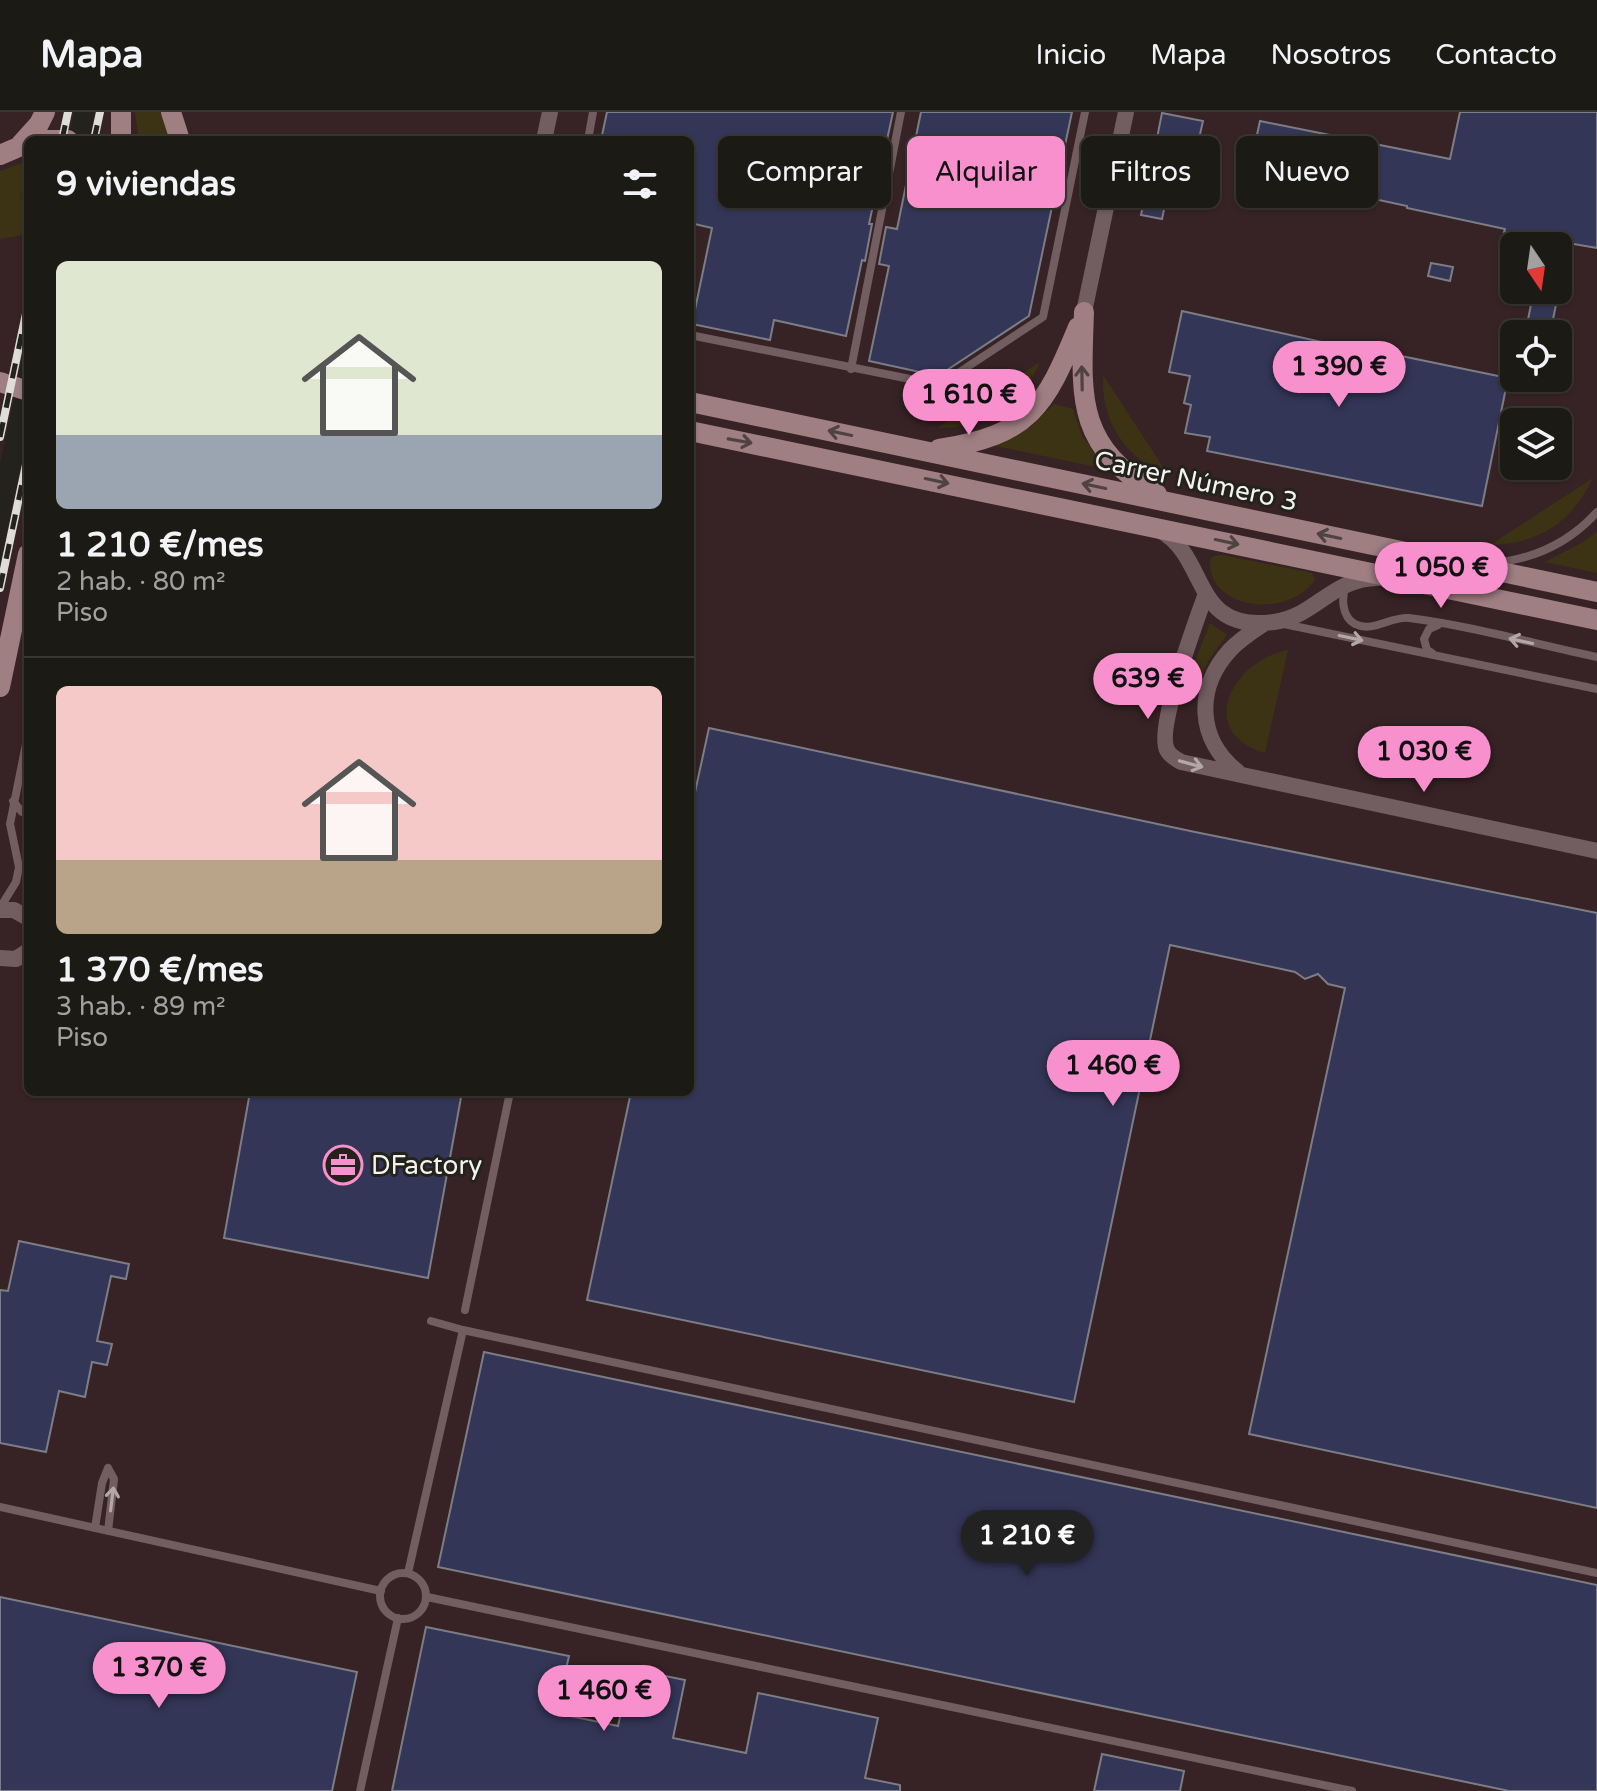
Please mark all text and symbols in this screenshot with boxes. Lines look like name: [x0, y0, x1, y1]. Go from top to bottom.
text: Mapa: [40, 32, 143, 78]
text: Inicio: [1036, 38, 1106, 72]
text: Mapa: [1150, 38, 1226, 72]
text: Nosotros: [1270, 38, 1391, 72]
text: Contacto: [1435, 38, 1557, 72]
chip: Comprar: [718, 136, 891, 208]
chip: Alquilar: [907, 136, 1065, 208]
chip: Filtros: [1081, 136, 1220, 208]
chip: Nuevo: [1236, 136, 1378, 208]
icon: filters: [618, 162, 662, 206]
text: 9 viviendas: [56, 164, 236, 205]
north arrow: [1500, 232, 1572, 304]
map controls: [1500, 232, 1572, 480]
icon: home: [287, 313, 431, 457]
button: locate: [1500, 320, 1572, 392]
pin: 1 390 €: [1265, 341, 1413, 409]
text: 1 390 €: [1291, 351, 1387, 382]
one-way arrow: [1074, 365, 1090, 392]
pin: 1 610 €: [895, 369, 1043, 437]
text: 1 610 €: [921, 379, 1017, 410]
button: layers: [1500, 408, 1572, 480]
one-way arrow: [827, 424, 853, 439]
one-way arrow: [727, 434, 753, 449]
street label: Carrer Número 3: [1092, 444, 1300, 518]
one-way arrow: [923, 474, 949, 489]
one-way arrow: [1082, 478, 1107, 493]
text: 1 210 €/mes: [56, 525, 264, 566]
one-way arrow: [1317, 528, 1342, 543]
one-way arrow: [1213, 535, 1239, 550]
pin: 1 050 €: [1367, 542, 1515, 610]
text: 1 050 €: [1393, 552, 1489, 583]
text: 2 hab. · 80 m²: [56, 566, 226, 597]
text: Piso: [56, 597, 108, 628]
one-way arrow: [1338, 631, 1364, 646]
one-way arrow: [1508, 633, 1534, 648]
pin: 639 €: [1092, 653, 1204, 721]
text: 639 €: [1111, 663, 1185, 694]
pin: 1 030 €: [1350, 726, 1498, 794]
text: 1 030 €: [1376, 736, 1472, 767]
icon: home: [287, 738, 431, 882]
one-way arrow: [1178, 757, 1204, 772]
text: 1 370 €/mes: [56, 950, 264, 991]
text: 3 hab. · 89 m²: [56, 991, 226, 1022]
text: Piso: [56, 1022, 108, 1053]
pin: 1 460 €: [1039, 1040, 1187, 1108]
text: 1 460 €: [1065, 1050, 1161, 1081]
office icon: DFactory: [322, 1144, 364, 1186]
place label: DFactory: [371, 1150, 482, 1181]
one-way arrow: [104, 1486, 119, 1513]
pin: 1 210 €: [953, 1510, 1101, 1578]
text: 1 210 €: [979, 1520, 1075, 1551]
pin: 1 370 €: [85, 1642, 233, 1710]
text: 1 370 €: [111, 1652, 207, 1683]
pin: 1 460 €: [530, 1665, 678, 1733]
text: 1 460 €: [556, 1675, 652, 1706]

